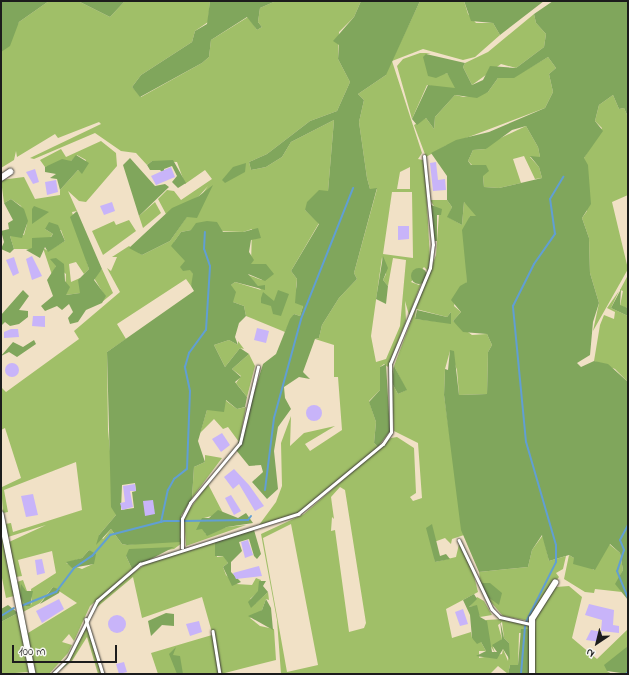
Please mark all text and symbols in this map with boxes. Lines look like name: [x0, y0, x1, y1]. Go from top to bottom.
north arrow: [577, 623, 617, 663]
scale bar: [14, 637, 119, 663]
text: 100 m: [19, 643, 46, 661]
text: N: [582, 644, 598, 662]

